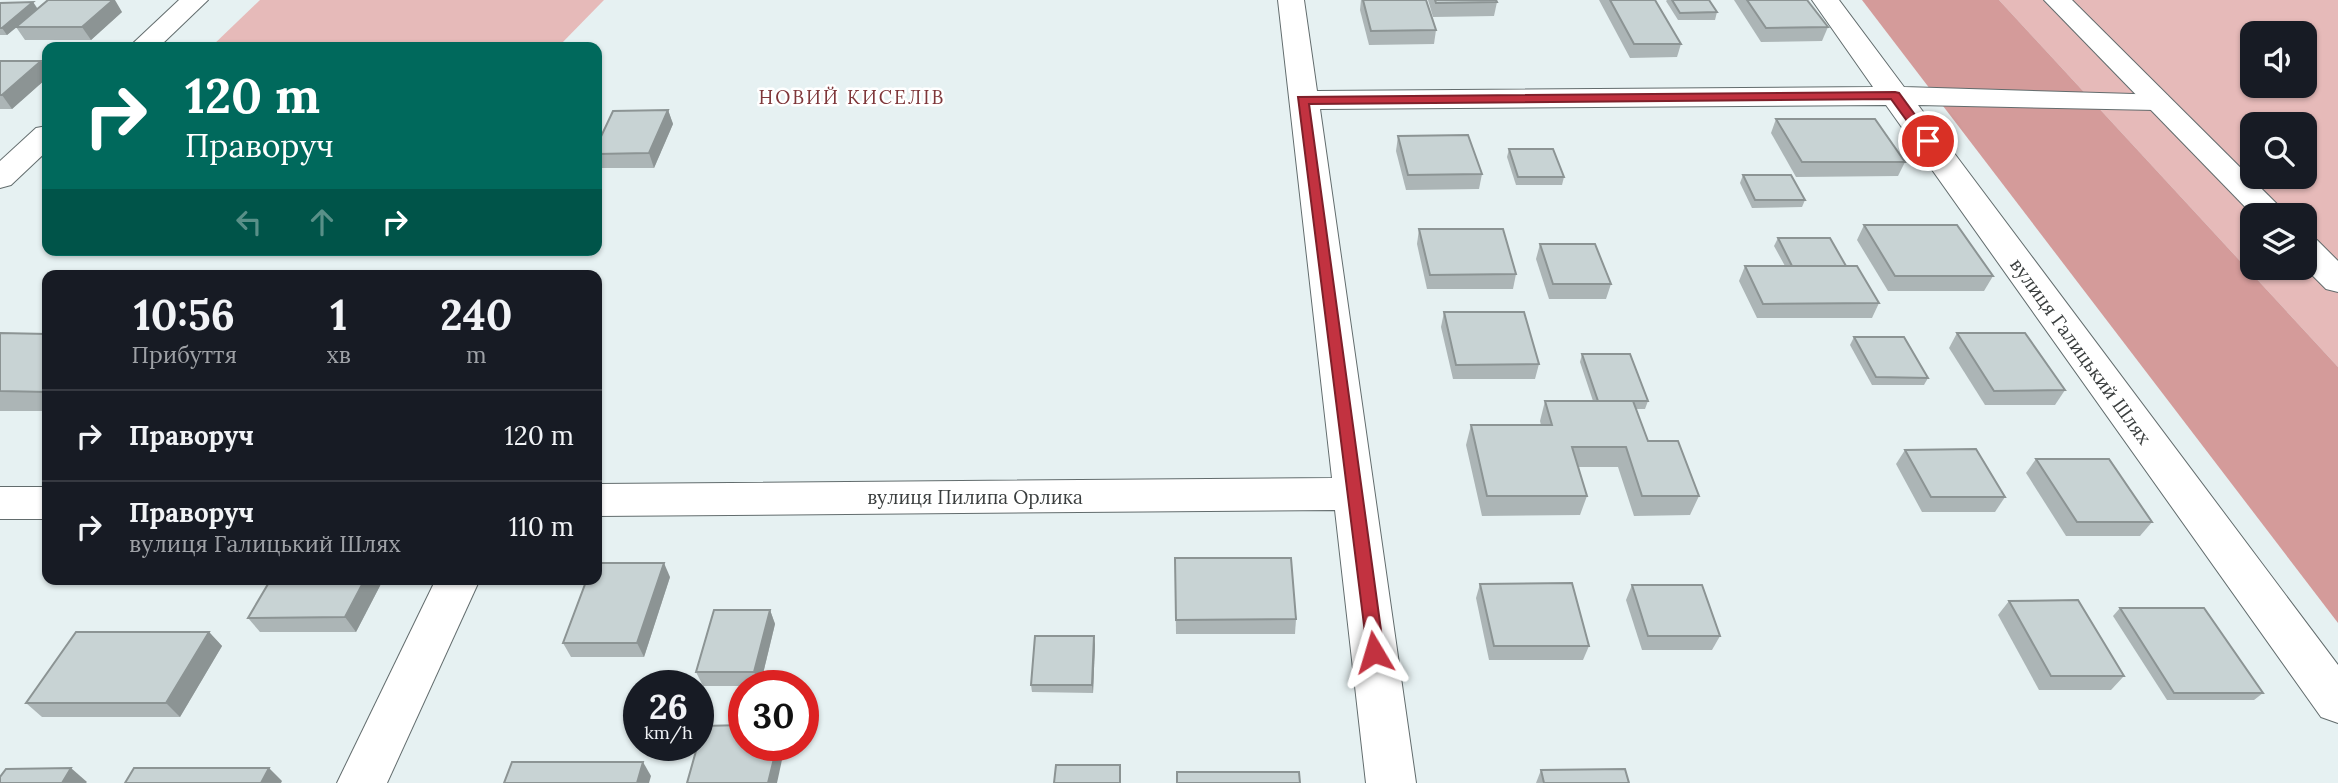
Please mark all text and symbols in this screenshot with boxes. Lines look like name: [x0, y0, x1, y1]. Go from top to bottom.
map controls: [2240, 21, 2317, 280]
button: sound: [2240, 21, 2317, 98]
text: 120 m: [185, 64, 320, 126]
icon: right: [70, 70, 161, 161]
district label: НОВИЙ КИСЕЛІВ: [759, 85, 945, 109]
pin: [1898, 111, 1958, 171]
button: search: [2240, 112, 2317, 189]
icon: arrive: [1909, 122, 1947, 160]
text: Праворуч: [185, 125, 334, 166]
icon: left: [230, 203, 268, 241]
icon: ahead: [303, 203, 341, 241]
icon: right: [376, 203, 414, 241]
button: layers: [2240, 203, 2317, 280]
street label: вулиця Галицький Шлях: [2005, 253, 2157, 449]
text: 10:56: [134, 288, 235, 342]
text: 1: [330, 288, 347, 342]
text: 240: [440, 288, 512, 342]
text: Прибуття: [132, 340, 237, 369]
text: хв: [327, 340, 351, 369]
text: m: [466, 340, 487, 369]
icon: right: [70, 417, 108, 455]
text: Праворуч: [129, 419, 254, 452]
text: 120 m: [504, 419, 574, 452]
street label: вулиця Пилипа Орлика: [867, 485, 1083, 509]
text: Праворуч: [129, 496, 254, 529]
icon: right: [70, 508, 108, 546]
text: 110 m: [509, 510, 574, 543]
text: вулиця Галицький Шлях: [129, 529, 401, 558]
position arrow: [1337, 615, 1411, 689]
speed limit sign: 30: [728, 670, 819, 761]
text: 26: [649, 684, 688, 729]
text: km/h: [644, 721, 693, 744]

